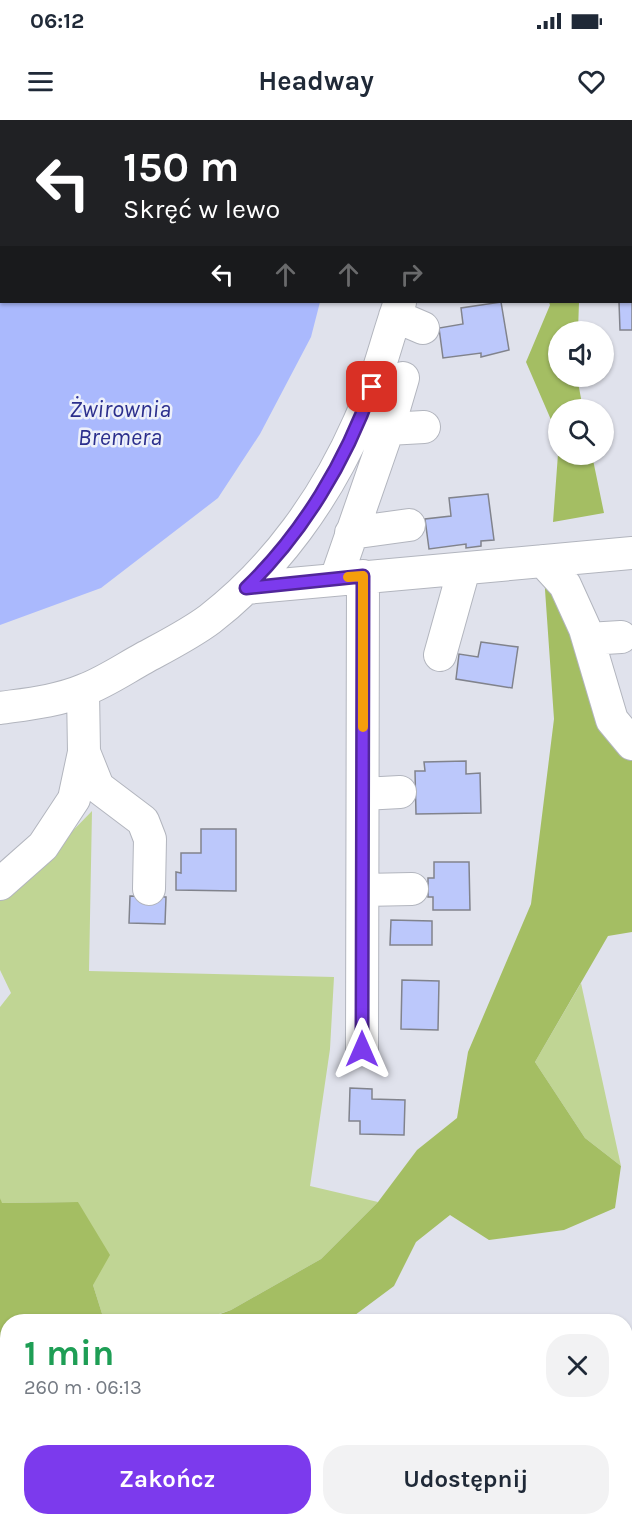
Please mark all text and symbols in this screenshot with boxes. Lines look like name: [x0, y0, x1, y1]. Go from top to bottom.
text: 06:12: [30, 8, 84, 34]
icon: menu: [24, 65, 57, 98]
text: Headway: [258, 65, 374, 97]
icon: heart: [575, 65, 608, 98]
text: 150 m: [123, 142, 239, 192]
icon: left: [24, 144, 102, 222]
text: Skręć w lewo: [123, 193, 280, 225]
icon: left: [206, 258, 239, 291]
icon: ahead: [269, 258, 302, 291]
icon: ahead: [332, 258, 365, 291]
icon: right: [395, 258, 428, 291]
map controls: [548, 321, 614, 465]
button: sound: [548, 321, 614, 387]
pin: [346, 361, 397, 412]
icon: arrive: [355, 370, 388, 403]
water label: Żwirownia Bremera: [69, 395, 171, 451]
button: search: [548, 399, 614, 465]
position arrow: [330, 1017, 394, 1081]
text: 1 min: [24, 1332, 114, 1374]
button: close: [546, 1334, 609, 1397]
text: 260 m · 06:13: [24, 1376, 142, 1399]
button: Zakończ: [24, 1445, 311, 1514]
button: Udostępnij: [323, 1445, 609, 1514]

